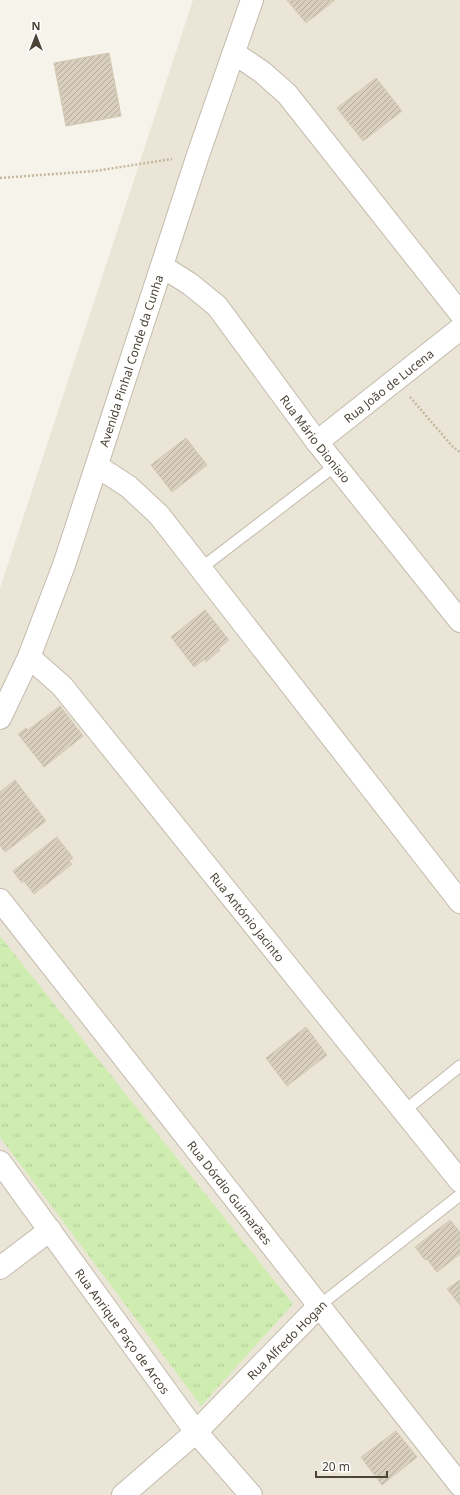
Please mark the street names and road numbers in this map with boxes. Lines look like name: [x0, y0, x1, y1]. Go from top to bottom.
street label: Avenida Pinhal Conde da Cunha: [95, 272, 167, 449]
street label: Rua João de Lucena: [340, 345, 437, 426]
street label: Rua Mário Dionisio: [276, 391, 355, 486]
street label: Rua António Jacinto: [206, 868, 289, 965]
street label: Rua Dórdio Guimarães: [184, 1137, 276, 1248]
street label: Rua Anrique Paço de Arcos: [71, 1265, 174, 1398]
street label: Rua Alfredo Hogan: [243, 1296, 331, 1384]

